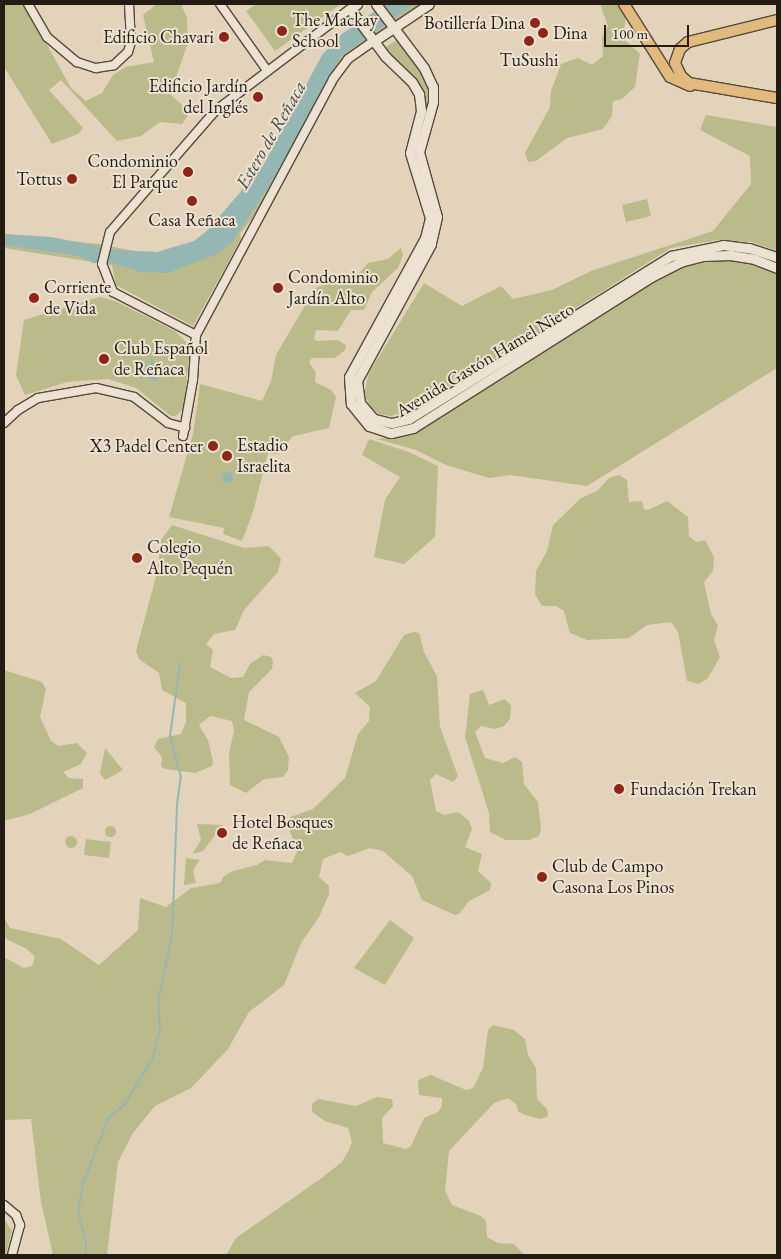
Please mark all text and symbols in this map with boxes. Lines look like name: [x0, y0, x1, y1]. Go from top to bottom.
place label: The Mackay School: [292, 10, 378, 52]
place label: Botillería Dina: [424, 12, 525, 34]
scale bar: [606, 15, 691, 47]
marker: Botillería Dina: [529, 17, 541, 29]
place label: Dina: [553, 22, 588, 44]
text: 100 m: [612, 24, 648, 43]
marker: The Mackay School: [276, 25, 288, 37]
place label: Edificio Chavari: [103, 26, 214, 48]
marker: Dina: [537, 27, 549, 39]
marker: Edificio Chavari: [218, 31, 230, 43]
marker: TuSushi: [523, 35, 535, 47]
place label: TuSushi: [500, 49, 558, 71]
place label: Edificio Jardín del Inglés: [149, 76, 248, 118]
water label: Estero de Reñaca: [231, 77, 311, 193]
marker: Edificio Jardín del Inglés: [252, 91, 264, 103]
place label: Condominio El Parque: [88, 151, 178, 193]
marker: Condominio El Parque: [182, 166, 194, 178]
place label: Tottus: [16, 168, 62, 190]
marker: Tottus: [66, 173, 78, 185]
marker: Casa Reñaca: [186, 195, 198, 207]
place label: Casa Reñaca: [148, 209, 236, 231]
place label: Condominio Jardín Alto: [288, 267, 378, 310]
place label: Corriente de Vida: [44, 277, 111, 320]
marker: Condominio Jardín Alto: [272, 282, 284, 294]
marker: Corriente de Vida: [28, 292, 40, 304]
street label: Avenida Gastón Hamel Nieto: [392, 298, 578, 422]
place label: Club Español de Reñaca: [114, 338, 208, 380]
marker: Club Español de Reñaca: [98, 353, 110, 365]
place label: X3 Padel Center: [90, 435, 203, 457]
place label: Estadio Israelita: [237, 435, 291, 478]
marker: X3 Padel Center: [207, 440, 219, 452]
marker: Estadio Israelita: [221, 450, 233, 462]
place label: Colegio Alto Pequén: [147, 537, 233, 580]
marker: Colegio Alto Pequén: [131, 552, 143, 564]
place label: Fundación Trekan: [630, 778, 757, 800]
marker: Fundación Trekan: [612, 782, 626, 796]
place label: Hotel Bosques de Reñaca: [232, 812, 333, 854]
marker: Hotel Bosques de Reñaca: [216, 827, 228, 839]
place label: Club de Campo Casona Los Pinos: [552, 856, 674, 899]
marker: Club de Campo Casona Los Pinos: [536, 871, 548, 883]

